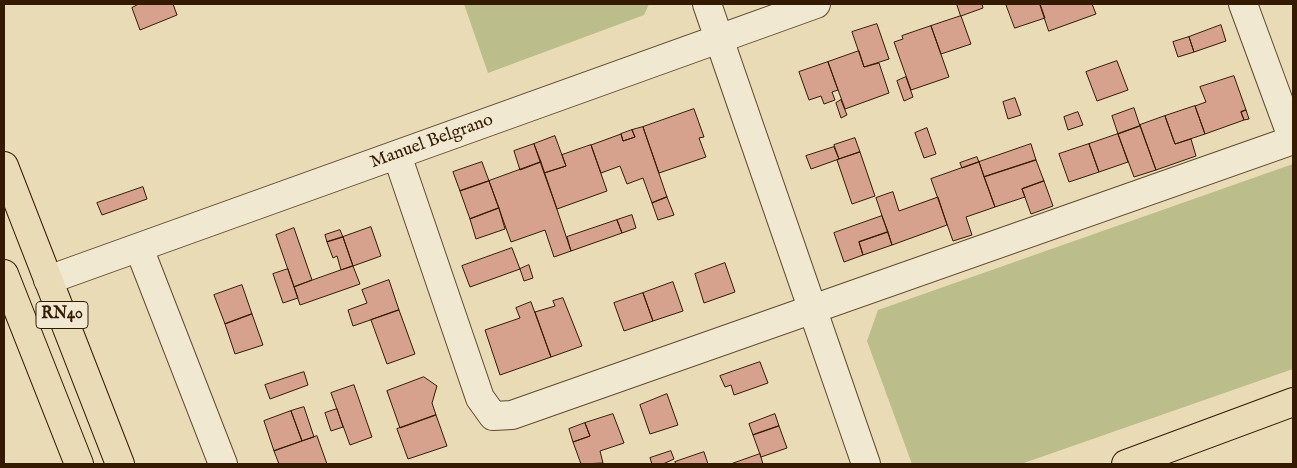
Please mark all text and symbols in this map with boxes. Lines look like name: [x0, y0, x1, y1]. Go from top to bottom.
street label: Manuel Belgrano: [368, 110, 496, 174]
road number: RN40: [36, 302, 88, 328]

